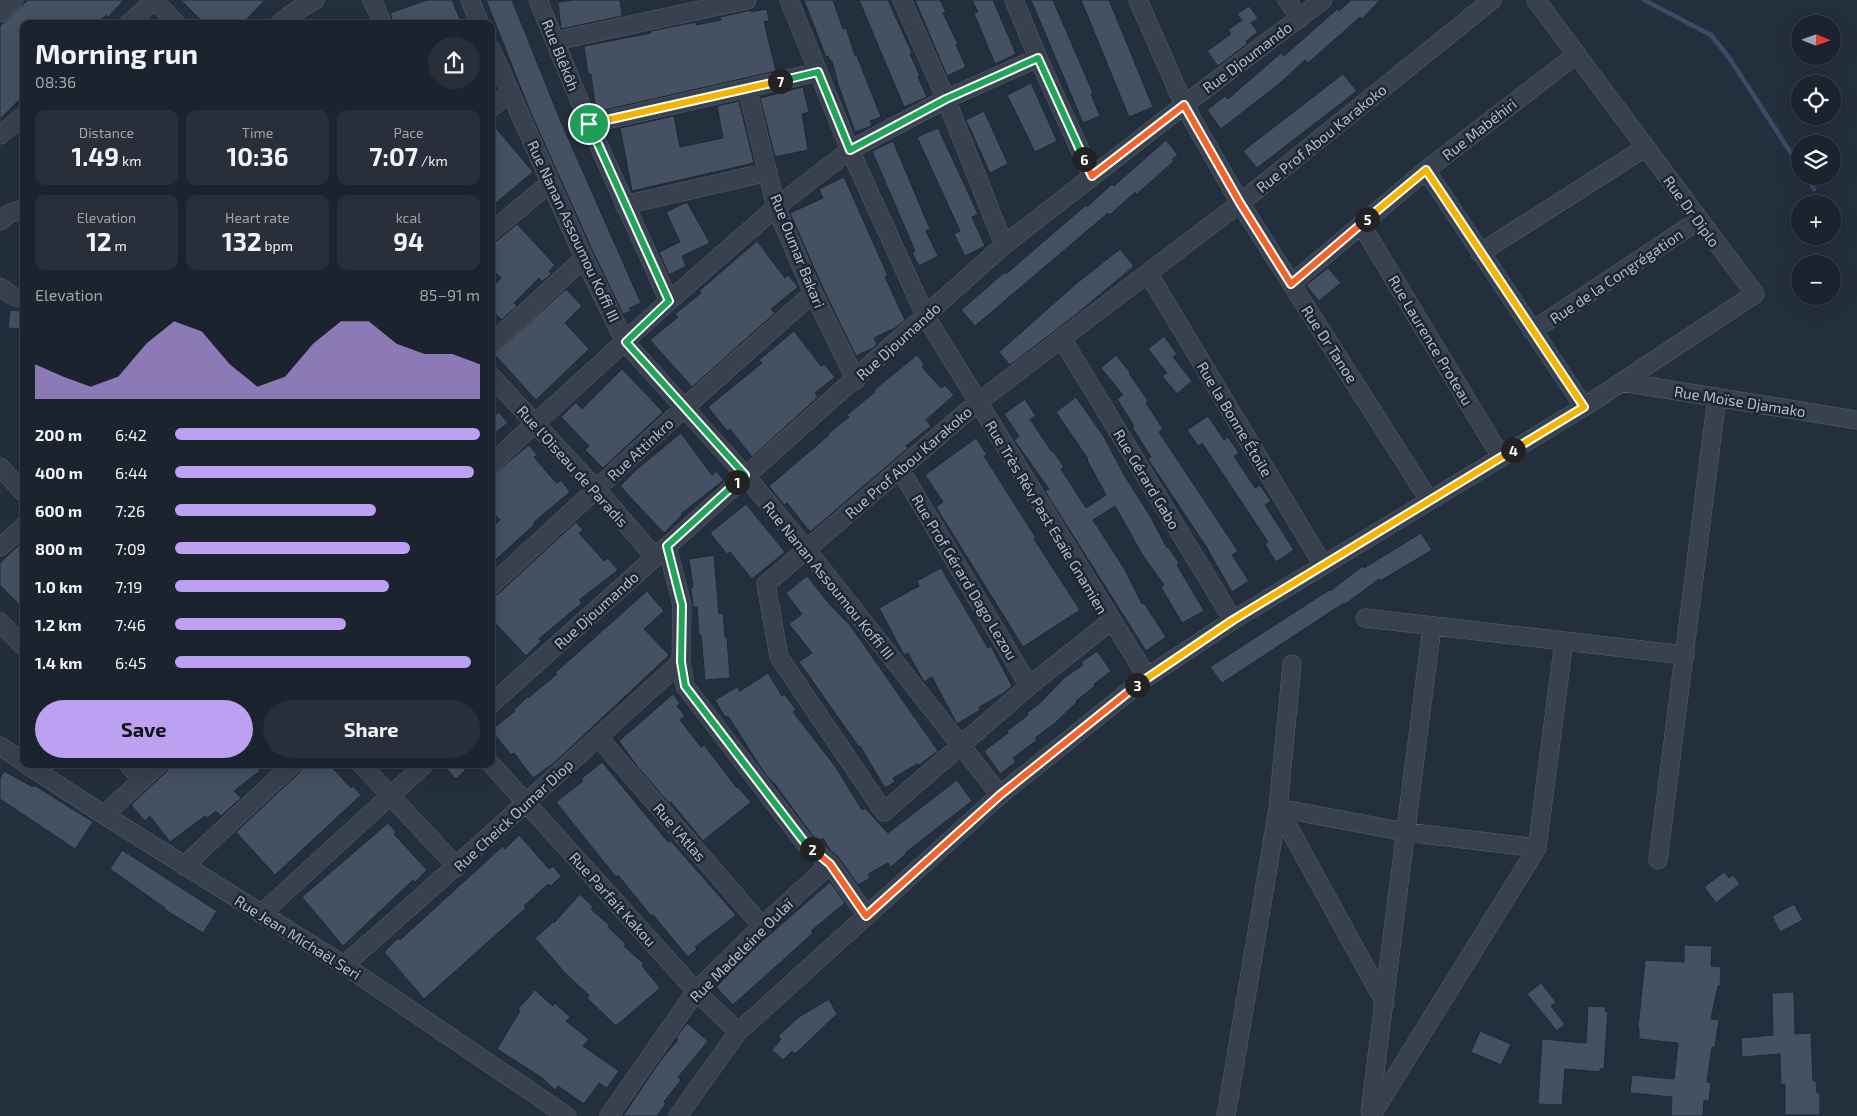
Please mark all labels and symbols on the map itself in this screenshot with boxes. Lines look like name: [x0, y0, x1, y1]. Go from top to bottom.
north arrow: [1791, 15, 1841, 65]
street label: Rue Blêkôh: [538, 17, 584, 93]
street label: Rue Djoumando: [1199, 18, 1296, 97]
pin: 7: [768, 68, 792, 94]
street label: Rue Prof Abou Karakoko: [1252, 80, 1390, 196]
street label: Rue Mabéhiri: [1438, 94, 1520, 164]
pin: [568, 103, 610, 145]
street label: Rue Nanan Assoumou Koffi III: [524, 137, 624, 325]
pin: 6: [1072, 146, 1096, 172]
street label: Rue Dr Diplo: [1660, 172, 1724, 250]
street label: Rue Oumar Bakari: [767, 191, 829, 311]
pin: 5: [1354, 206, 1380, 232]
street label: Rue de la Congrégation: [1546, 225, 1686, 327]
street label: Rue Laurence Proteau: [1385, 272, 1477, 408]
street label: Rue Djoumando: [852, 298, 945, 384]
street label: Rue Dr Tanoe: [1298, 302, 1362, 386]
street label: Rue la Bonne Étoile: [1194, 358, 1276, 480]
street label: Rue Moïse Djamako: [1673, 382, 1807, 421]
street label: Rue l'Oiseau de Paradis: [514, 402, 632, 530]
street label: Rue Prof Abou Karakoko: [841, 402, 975, 522]
street label: Rue Attinkro: [603, 414, 677, 484]
street label: Rue Très Rév Past Esaïe Gnamien: [982, 417, 1112, 617]
street label: Rue Gérard Gabo: [1110, 426, 1184, 532]
pin: 4: [1500, 438, 1526, 462]
pin: 1: [724, 470, 750, 494]
street label: Rue Prof Gérard Dago Lezou: [908, 491, 1022, 663]
street label: Rue Nanan Assoumou Koffi III: [760, 497, 898, 663]
street label: Rue Djoumando: [550, 567, 643, 653]
pin: 3: [1124, 672, 1150, 698]
street label: Rue Cheick Oumar Diop: [450, 755, 576, 875]
street label: Rue l'Atlas: [650, 799, 710, 865]
pin: 2: [800, 836, 824, 862]
street label: Rue Parfait Kakou: [566, 848, 660, 950]
street label: Rue Jean Michaël Seri: [232, 891, 364, 983]
street label: Rue Madeleine Oulaï: [686, 894, 797, 1005]

